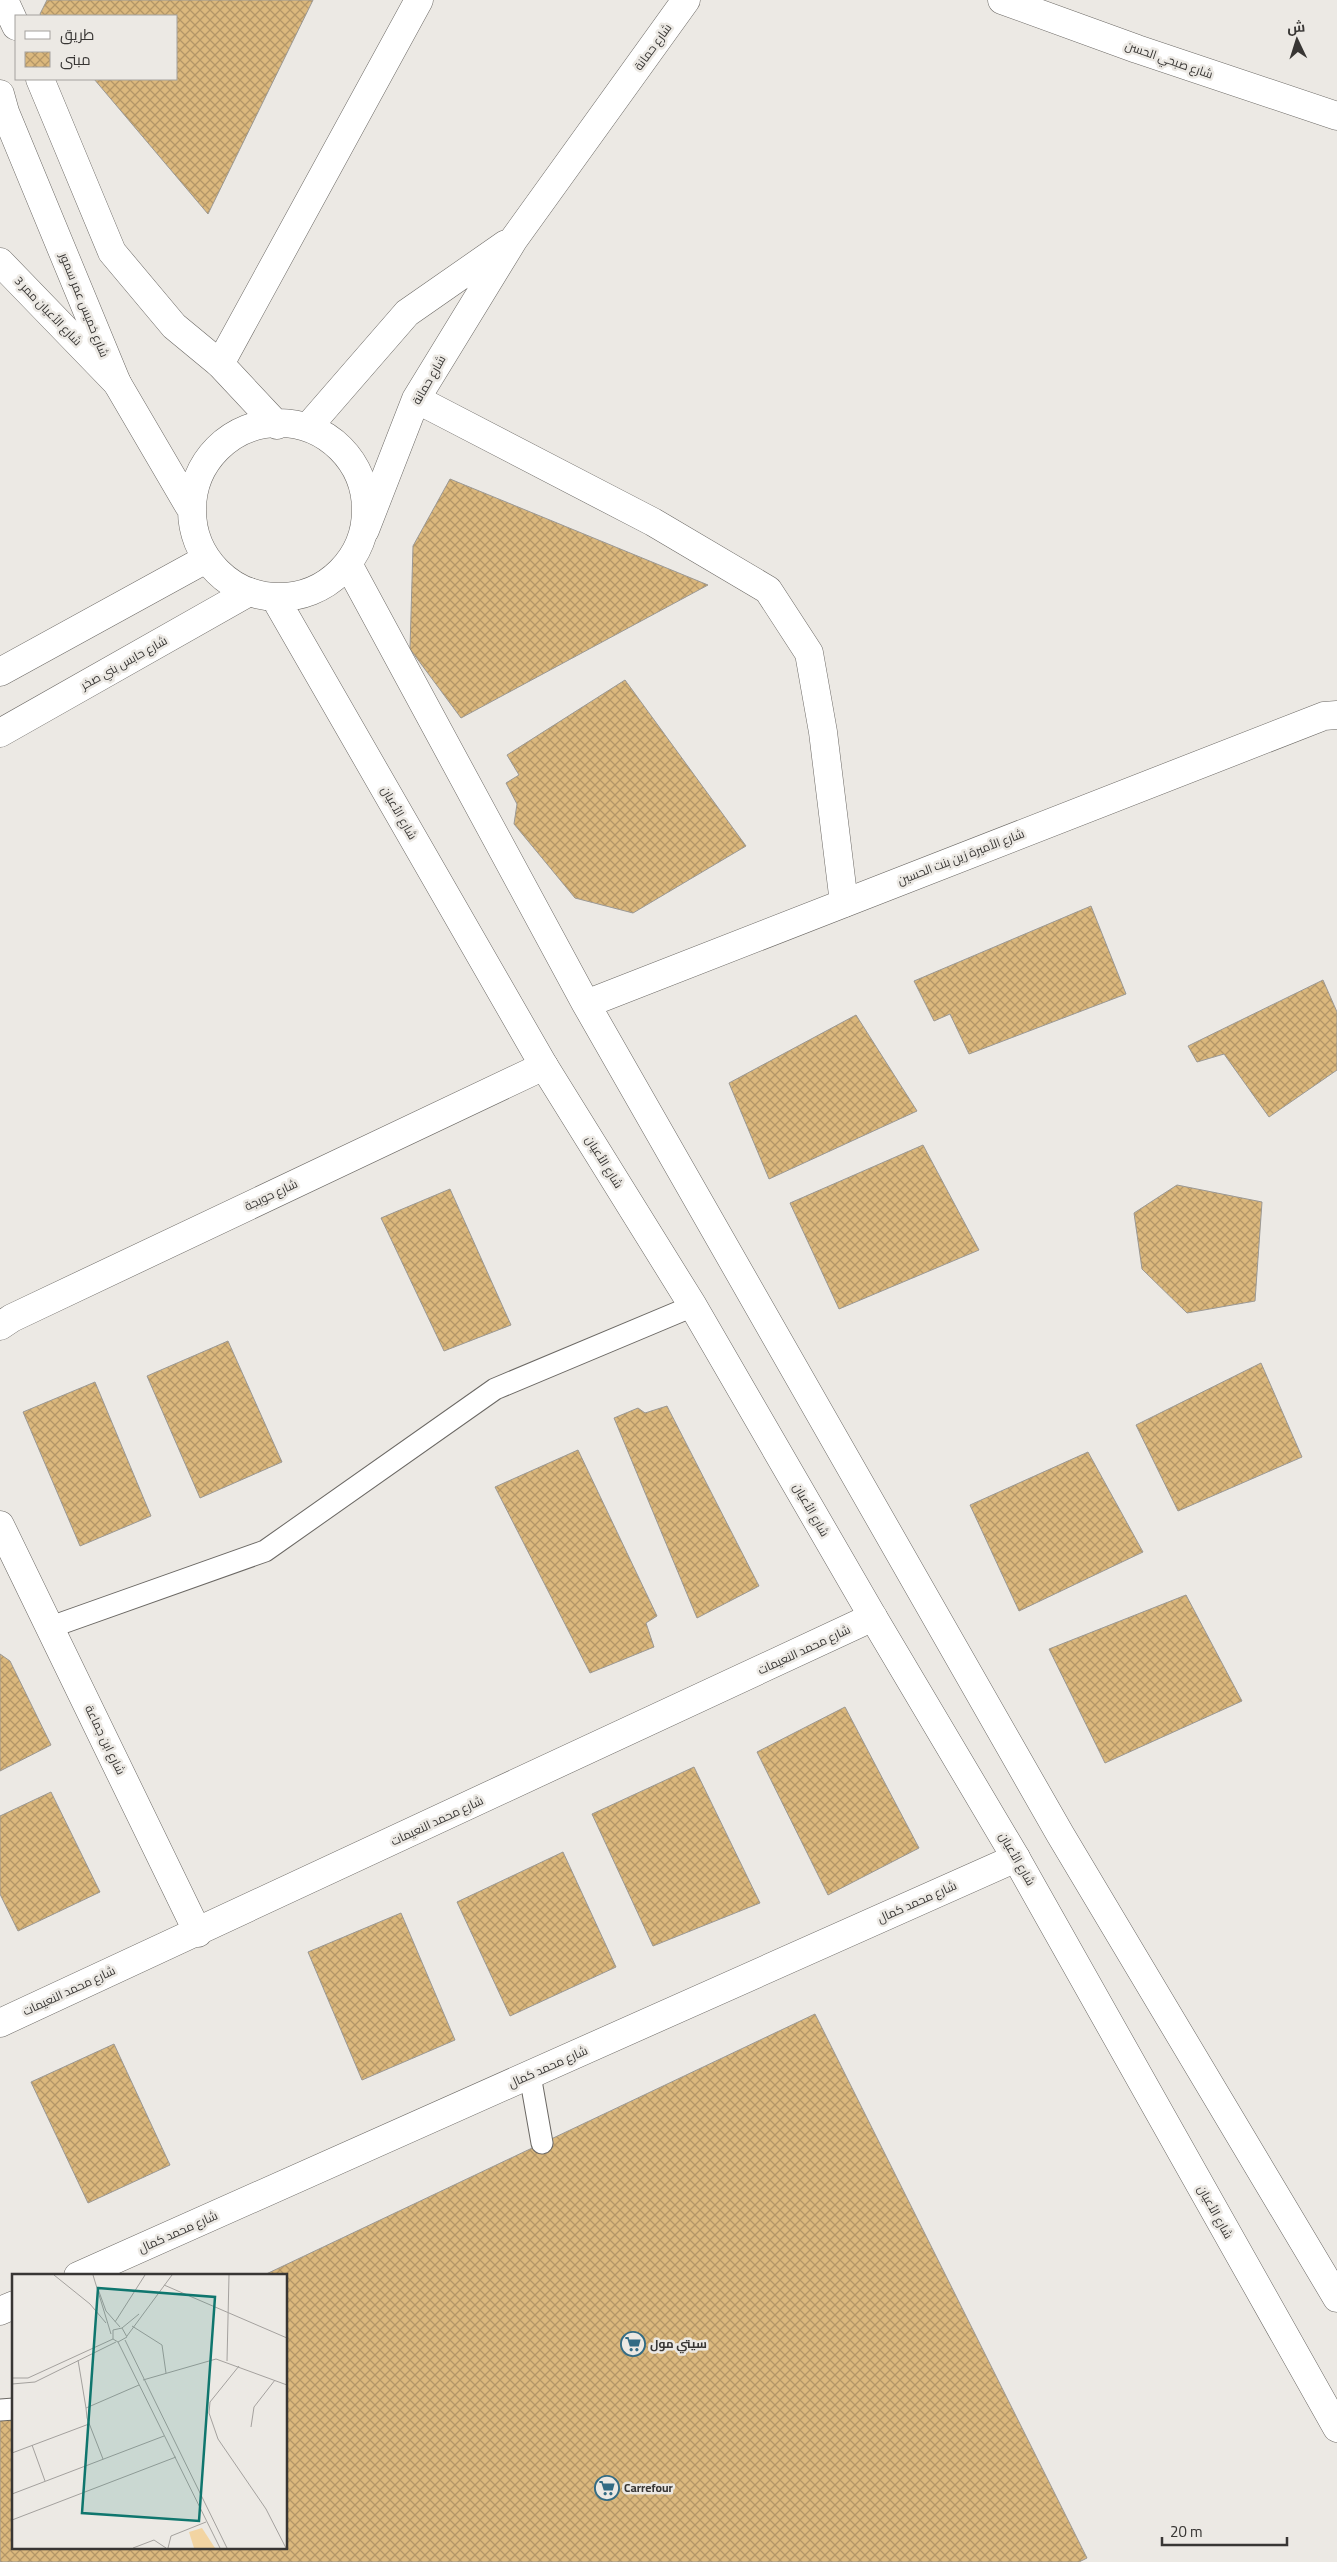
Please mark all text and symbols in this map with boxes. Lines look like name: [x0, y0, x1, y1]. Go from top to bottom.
text: ش: [1286, 13, 1306, 41]
legend: [15, 15, 178, 80]
north arrow: [1272, 15, 1322, 65]
street label: شارع حمانة: [627, 18, 678, 75]
text: طريق: [60, 20, 94, 49]
street label: شارع صبحي الحسن: [1122, 34, 1216, 85]
text: مبنى: [60, 45, 91, 74]
street label: شارع خميس عمر سمور: [53, 248, 116, 361]
street label: شارع الأعيان ممر 3: [9, 270, 88, 351]
street label: شارع حمانة: [405, 350, 452, 409]
street label: شارع حابس بني صخر: [75, 629, 172, 697]
street label: شارع الأعيان: [375, 781, 424, 844]
street label: شارع الأميرة زين بنت الحسين: [894, 822, 1028, 891]
street label: شارع الأعيان: [579, 1131, 630, 1193]
street label: شارع حويجة: [240, 1172, 301, 1217]
street label: شارع الأعيان: [787, 1478, 836, 1541]
street label: شارع محمد النعيمات: [753, 1618, 854, 1681]
street label: شارع ابن جماعة: [79, 1701, 132, 1779]
street label: شارع محمد النعيمات: [386, 1789, 487, 1852]
street label: شارع الأعيان: [993, 1827, 1042, 1890]
street label: شارع محمد كمال: [873, 1874, 960, 1929]
street label: شارع محمد النعيمات: [18, 1959, 119, 2022]
street label: شارع محمد كمال: [504, 2039, 591, 2094]
street label: شارع الأعيان: [1191, 2180, 1240, 2243]
street label: شارع محمد كمال: [134, 2204, 221, 2259]
inset map: [12, 2274, 288, 2550]
supermarket icon: سيتي مول: [620, 2331, 646, 2357]
place label: سيتي مول: [650, 2332, 707, 2355]
supermarket icon: Carrefour: [594, 2475, 620, 2501]
place label: Carrefour: [624, 2476, 674, 2499]
scale bar: [1162, 2514, 1287, 2546]
text: 20 m: [1170, 2517, 1203, 2546]

